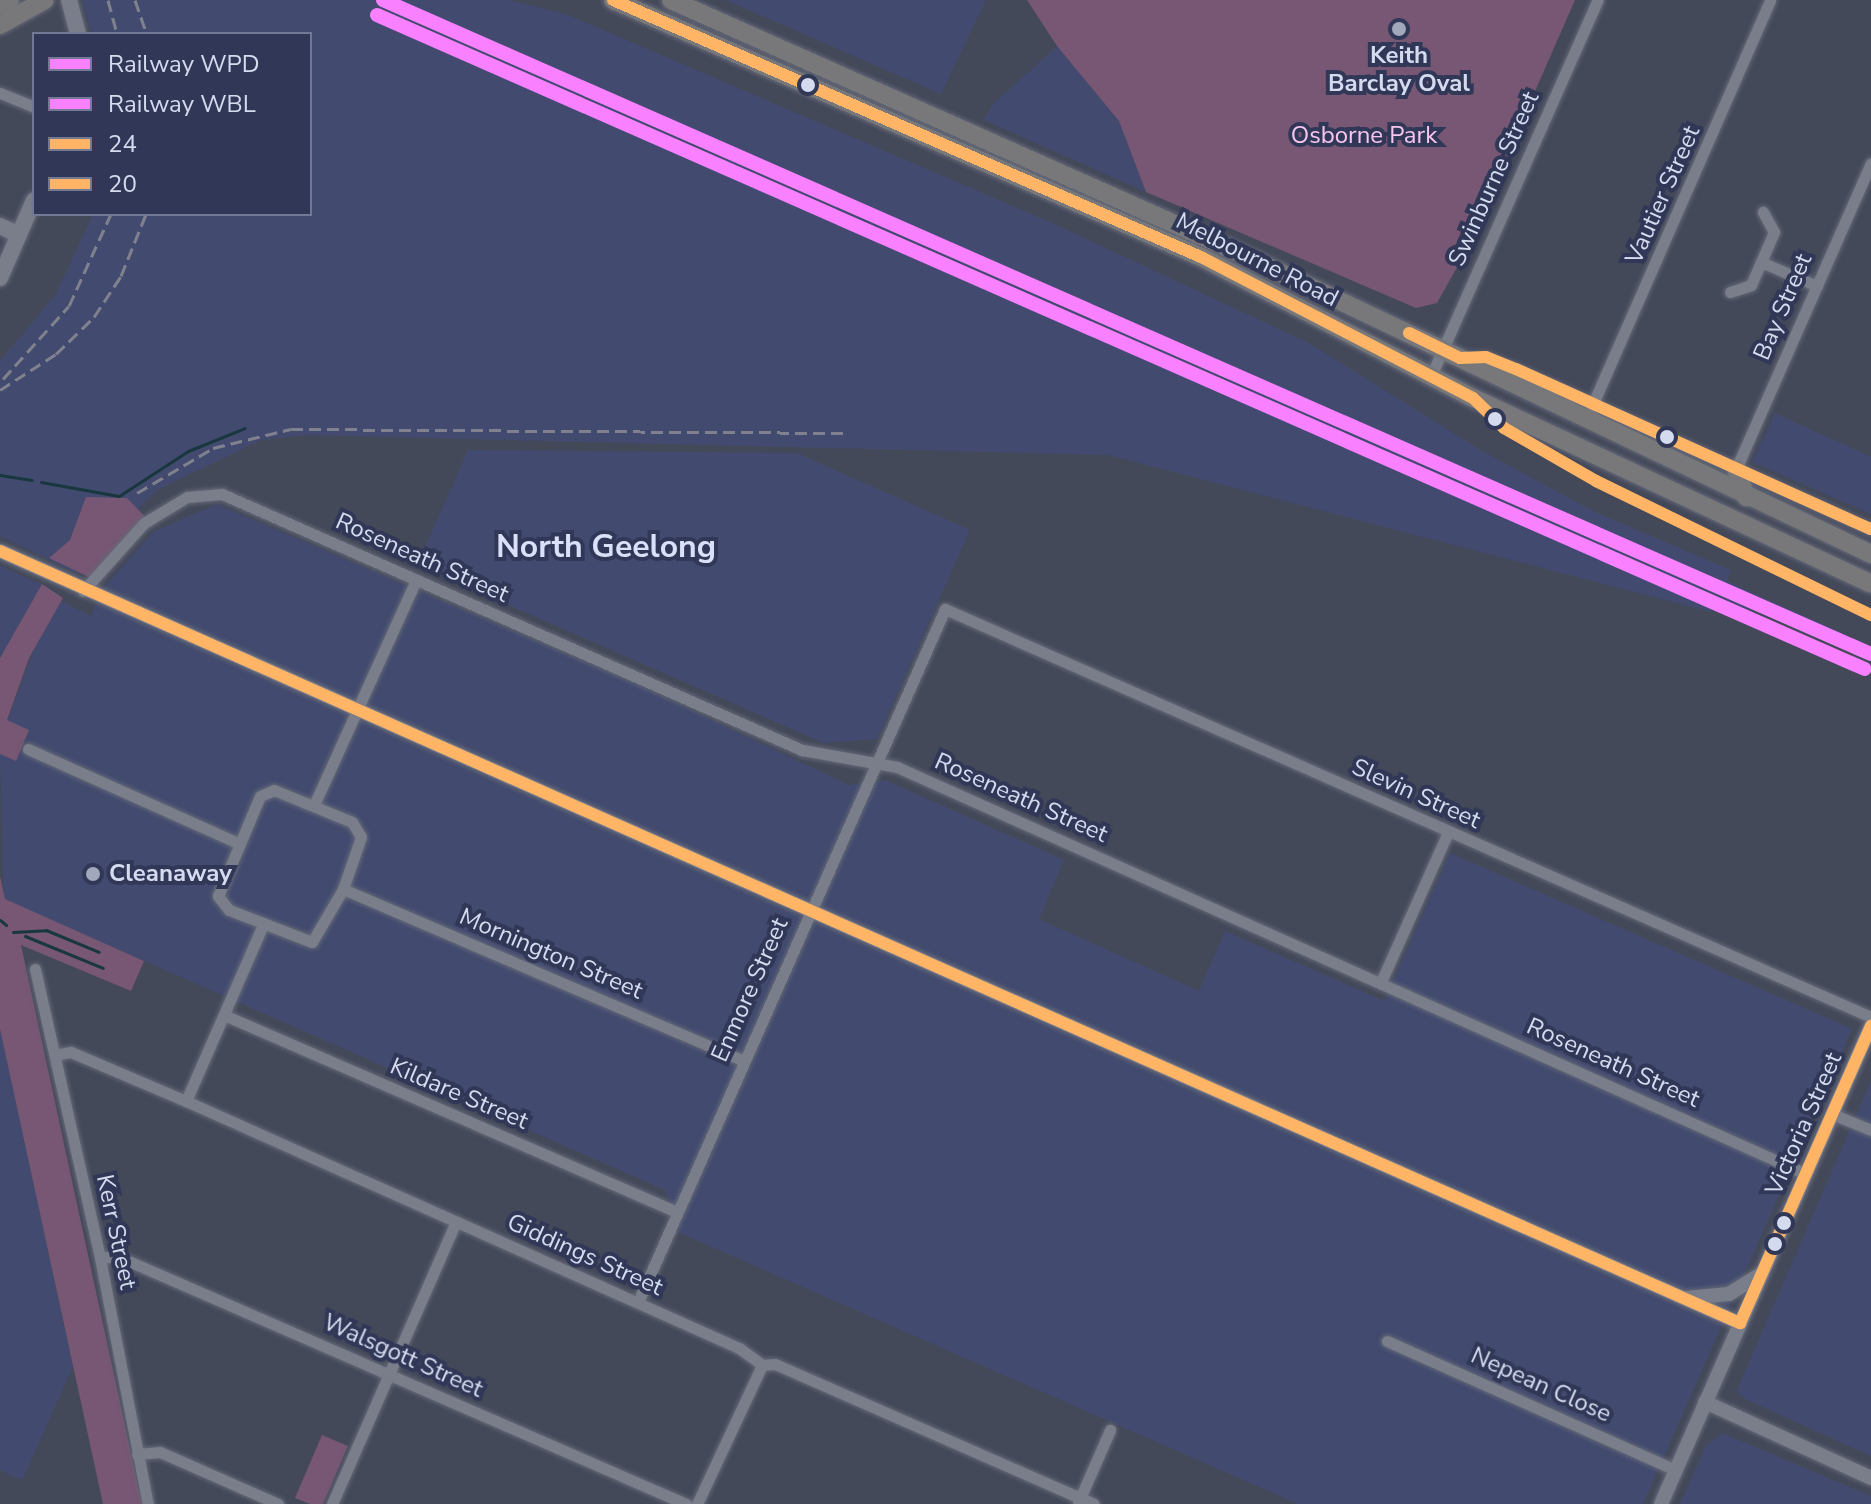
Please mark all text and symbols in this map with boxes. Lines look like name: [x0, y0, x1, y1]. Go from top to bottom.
marker: Keith Barclay Oval: [1390, 20, 1408, 38]
legend: [32, 32, 312, 216]
place label: Keith Barclay Oval: [1328, 42, 1470, 98]
text: Railway WPD: [108, 48, 260, 80]
unlabelled marker: [800, 77, 816, 93]
street label: Swinburne Street: [1443, 87, 1545, 271]
text: Railway WBL: [108, 88, 256, 120]
street label: Vautier Street: [1620, 121, 1706, 269]
park label: Osborne Park: [1291, 122, 1437, 150]
text: 24: [108, 128, 137, 160]
text: 20: [108, 168, 137, 200]
street label: Melbourne Road: [1171, 207, 1343, 313]
street label: Bay Street: [1748, 249, 1818, 365]
unlabelled marker: [1487, 411, 1503, 427]
unlabelled marker: [1659, 429, 1675, 445]
street label: Roseneath Street: [331, 507, 513, 609]
district label: North Geelong: [496, 528, 716, 566]
street label: Roseneath Street: [930, 747, 1112, 849]
street label: Slevin Street: [1347, 753, 1485, 835]
place label: Cleanaway: [109, 860, 232, 888]
marker: Cleanaway: [84, 865, 102, 883]
street label: Mornington Street: [455, 902, 647, 1006]
street label: Enmore Street: [705, 914, 795, 1066]
street label: Roseneath Street: [1522, 1012, 1704, 1114]
street label: Victoria Street: [1760, 1048, 1848, 1200]
street label: Kildare Street: [386, 1052, 532, 1136]
street label: Kerr Street: [90, 1172, 142, 1292]
street label: Giddings Street: [503, 1208, 667, 1302]
unlabelled marker: [1776, 1215, 1792, 1231]
unlabelled marker: [1767, 1236, 1783, 1252]
street label: Walsgott Street: [319, 1308, 487, 1404]
street label: Nepean Close: [1466, 1341, 1616, 1429]

